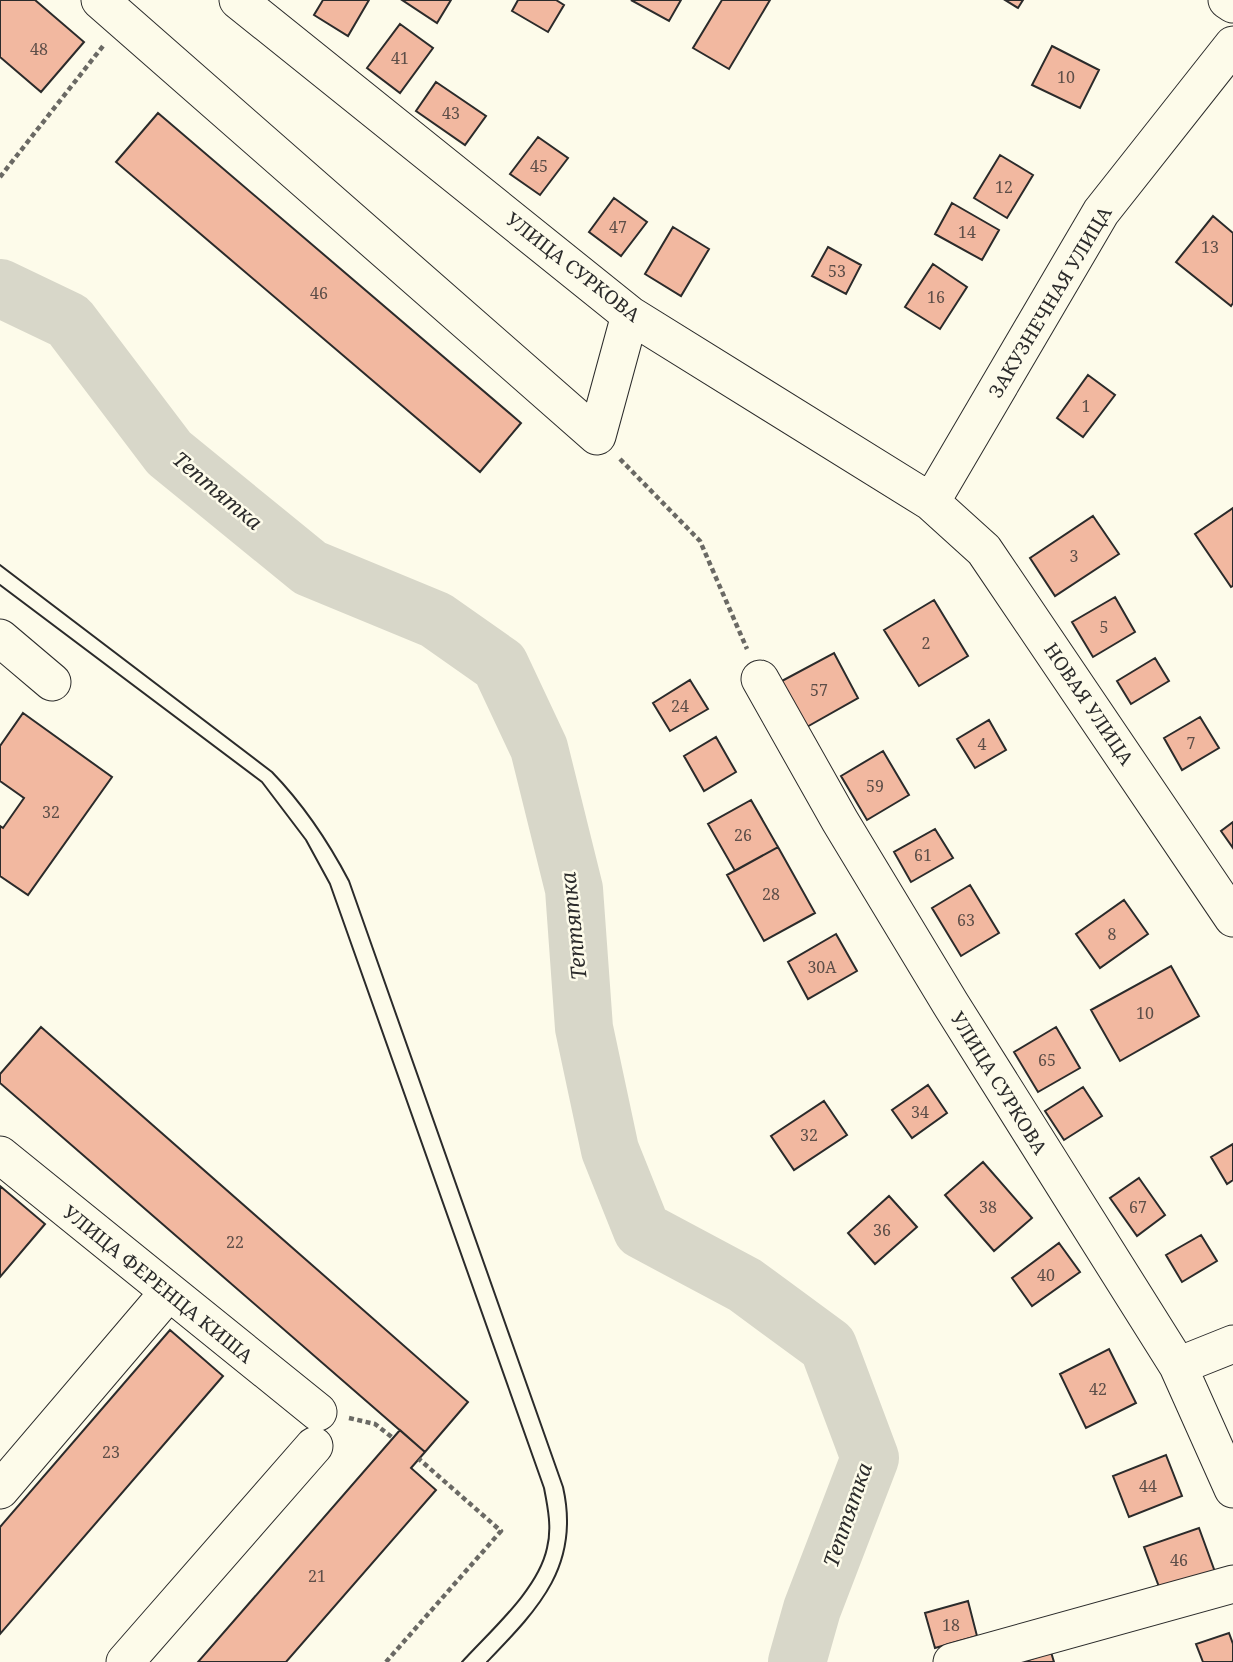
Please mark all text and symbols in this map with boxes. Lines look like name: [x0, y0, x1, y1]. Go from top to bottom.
house number: 48: [30, 38, 48, 60]
house number: 41: [391, 47, 409, 69]
house number: 10: [1057, 66, 1075, 88]
house number: 43: [442, 102, 460, 124]
house number: 45: [530, 155, 548, 177]
house number: 12: [995, 176, 1013, 198]
street label: ЗАКУЗНЕЧНАЯ УЛИЦА: [982, 201, 1118, 403]
street label: УЛИЦА СУРКОВА: [500, 206, 646, 328]
house number: 47: [609, 216, 627, 238]
house number: 14: [958, 221, 976, 243]
house number: 13: [1201, 236, 1219, 258]
house number: 53: [828, 260, 846, 282]
house number: 46: [310, 282, 328, 304]
house number: 16: [927, 286, 945, 308]
house number: 1: [1082, 395, 1090, 417]
water label: Тептятка: [167, 445, 268, 536]
house number: 3: [1070, 545, 1079, 567]
house number: 5: [1100, 616, 1108, 638]
house number: 2: [922, 632, 930, 654]
street label: НОВАЯ УЛИЦА: [1038, 638, 1140, 771]
house number: 57: [810, 679, 828, 701]
house number: 24: [671, 695, 689, 717]
house number: 7: [1187, 732, 1196, 754]
house number: 4: [978, 733, 987, 755]
house number: 59: [866, 775, 884, 797]
house number: 32: [42, 801, 60, 823]
house number: 26: [734, 824, 752, 846]
house number: 61: [914, 844, 932, 866]
water label: Тептятка: [553, 871, 593, 982]
house number: 28: [762, 883, 780, 905]
house number: 63: [957, 909, 975, 931]
house number: 8: [1108, 923, 1117, 945]
house number: 30А: [807, 956, 837, 978]
house number: 10: [1136, 1002, 1154, 1024]
street label: УЛИЦА СУРКОВА: [945, 1007, 1054, 1160]
house number: 65: [1038, 1049, 1056, 1071]
house number: 34: [911, 1101, 929, 1123]
house number: 32: [800, 1124, 818, 1146]
house number: 38: [979, 1196, 997, 1218]
house number: 67: [1129, 1196, 1147, 1218]
street label: УЛИЦА ФЕРЕНЦА КИША: [58, 1199, 259, 1369]
house number: 36: [873, 1219, 891, 1241]
house number: 22: [226, 1231, 244, 1253]
house number: 40: [1037, 1264, 1055, 1286]
house number: 42: [1089, 1378, 1107, 1400]
house number: 23: [102, 1441, 120, 1463]
water label: Тептятка: [816, 1459, 878, 1571]
house number: 44: [1139, 1475, 1157, 1497]
house number: 46: [1170, 1549, 1188, 1571]
house number: 21: [308, 1565, 326, 1587]
house number: 18: [942, 1614, 960, 1636]

